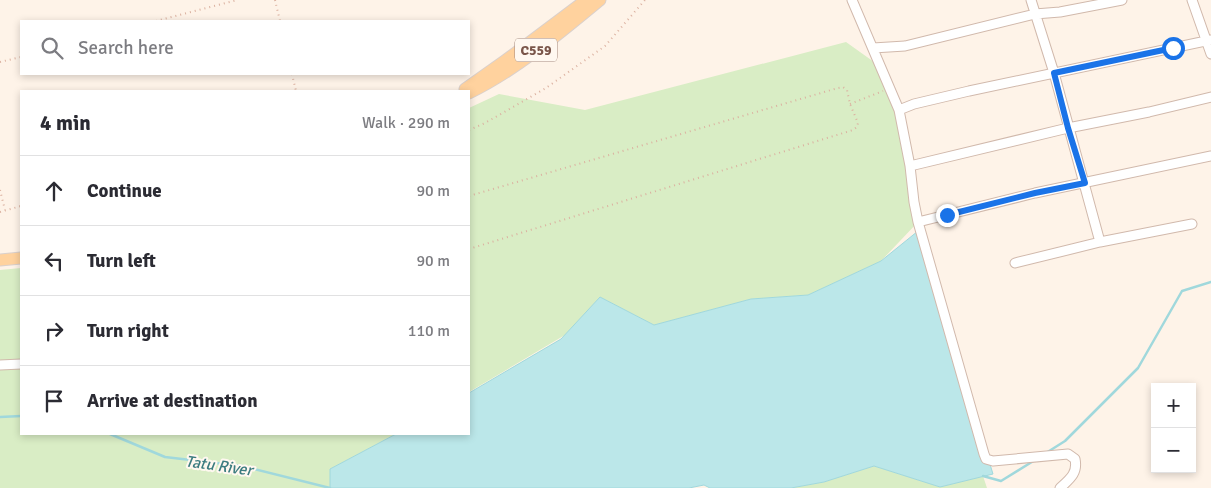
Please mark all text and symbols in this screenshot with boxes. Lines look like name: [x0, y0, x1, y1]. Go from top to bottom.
search box: [20, 20, 470, 75]
icon: search: [38, 34, 66, 62]
text: Search here: [78, 36, 174, 60]
route start: [1162, 37, 1185, 60]
road number: C559: [515, 38, 557, 62]
text: 4 min: [40, 110, 91, 136]
text: Walk · 290 m: [362, 113, 450, 133]
icon: ahead: [40, 177, 68, 205]
text: Continue: [87, 179, 162, 203]
text: 90 m: [416, 181, 450, 201]
route end: [936, 204, 959, 227]
icon: left: [40, 247, 68, 275]
text: Turn left: [87, 249, 156, 273]
text: 90 m: [416, 251, 450, 271]
icon: right: [40, 317, 68, 345]
text: Turn right: [87, 319, 169, 343]
text: 110 m: [408, 321, 450, 341]
map controls: [1151, 383, 1196, 473]
button: +: [1151, 383, 1196, 428]
icon: arrive: [40, 387, 68, 415]
text: Arrive at destination: [87, 389, 258, 413]
button: −: [1151, 428, 1196, 473]
water label: Tatu River: [184, 451, 256, 481]

